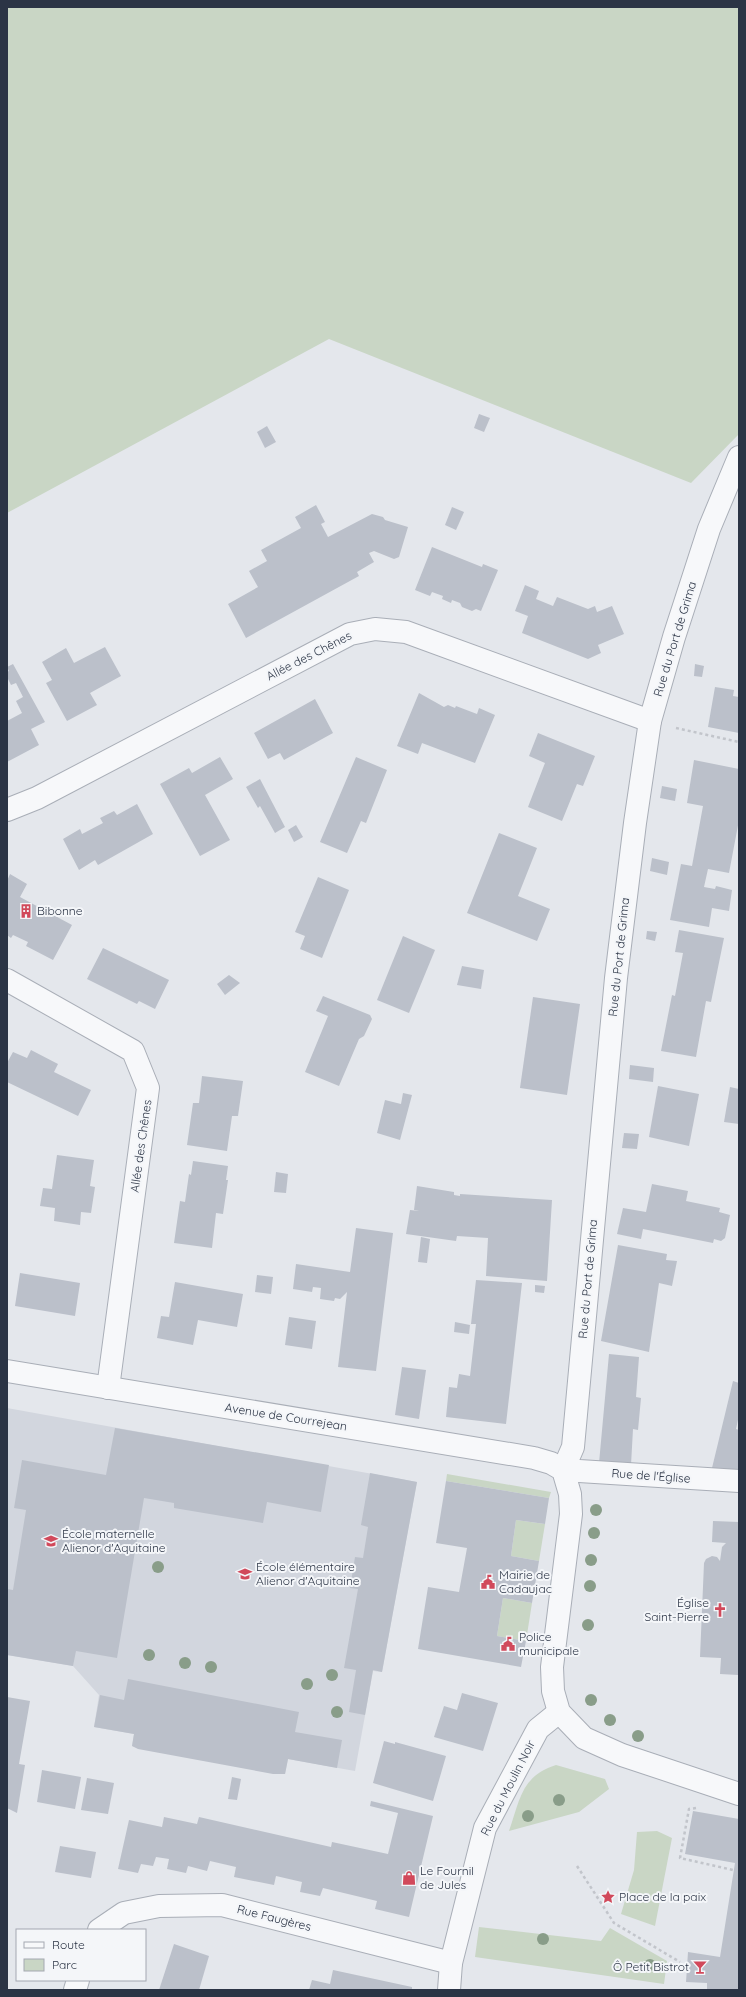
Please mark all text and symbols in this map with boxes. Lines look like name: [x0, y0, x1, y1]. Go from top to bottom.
street label: Rue du Port de Grima: [650, 579, 699, 698]
street label: Allée des Chênes: [264, 627, 354, 684]
street label: Rue du Port de Grima: [605, 897, 632, 1017]
building icon: Bibonne: [18, 903, 34, 919]
place label: Bibonne: [37, 903, 83, 918]
street label: Allée des Chênes: [127, 1098, 155, 1193]
street label: Rue du Port de Grima: [575, 1219, 600, 1339]
street label: Avenue de Courrejean: [224, 1399, 348, 1434]
street label: Rue de l'Église: [611, 1465, 691, 1486]
place label: École maternelle Alienor d'Aquitaine: [62, 1526, 166, 1555]
school or university icon: École maternelle Alienor d'Aquitaine: [43, 1533, 59, 1549]
place label: École élémentaire Alienor d'Aquitaine: [256, 1559, 360, 1588]
school or university icon: École élémentaire Alienor d'Aquitaine: [237, 1566, 253, 1582]
place label: Mairie de Cadaujac: [499, 1567, 552, 1596]
public building icon: Mairie de Cadaujac: [480, 1574, 496, 1590]
place label: Église Saint-Pierre: [644, 1595, 709, 1624]
church icon: Église Saint-Pierre: [712, 1602, 728, 1618]
place label: Police municipale: [519, 1629, 579, 1658]
public building icon: Police municipale: [500, 1636, 516, 1652]
street label: Rue du Moulin Noir: [477, 1737, 538, 1838]
place label: Le Fournil de Jules: [420, 1863, 474, 1892]
shop icon: Le Fournil de Jules: [401, 1870, 417, 1886]
place icon: Place de la paix: [600, 1889, 616, 1905]
place label: Place de la paix: [619, 1889, 706, 1904]
street label: Rue Faugères: [235, 1901, 313, 1934]
legend: [16, 1929, 146, 1981]
text: Route: [52, 1937, 85, 1952]
text: Parc: [52, 1957, 77, 1972]
place label: Ô Petit Bistrot: [613, 1959, 689, 1974]
bar icon: Ô Petit Bistrot: [692, 1959, 708, 1975]

